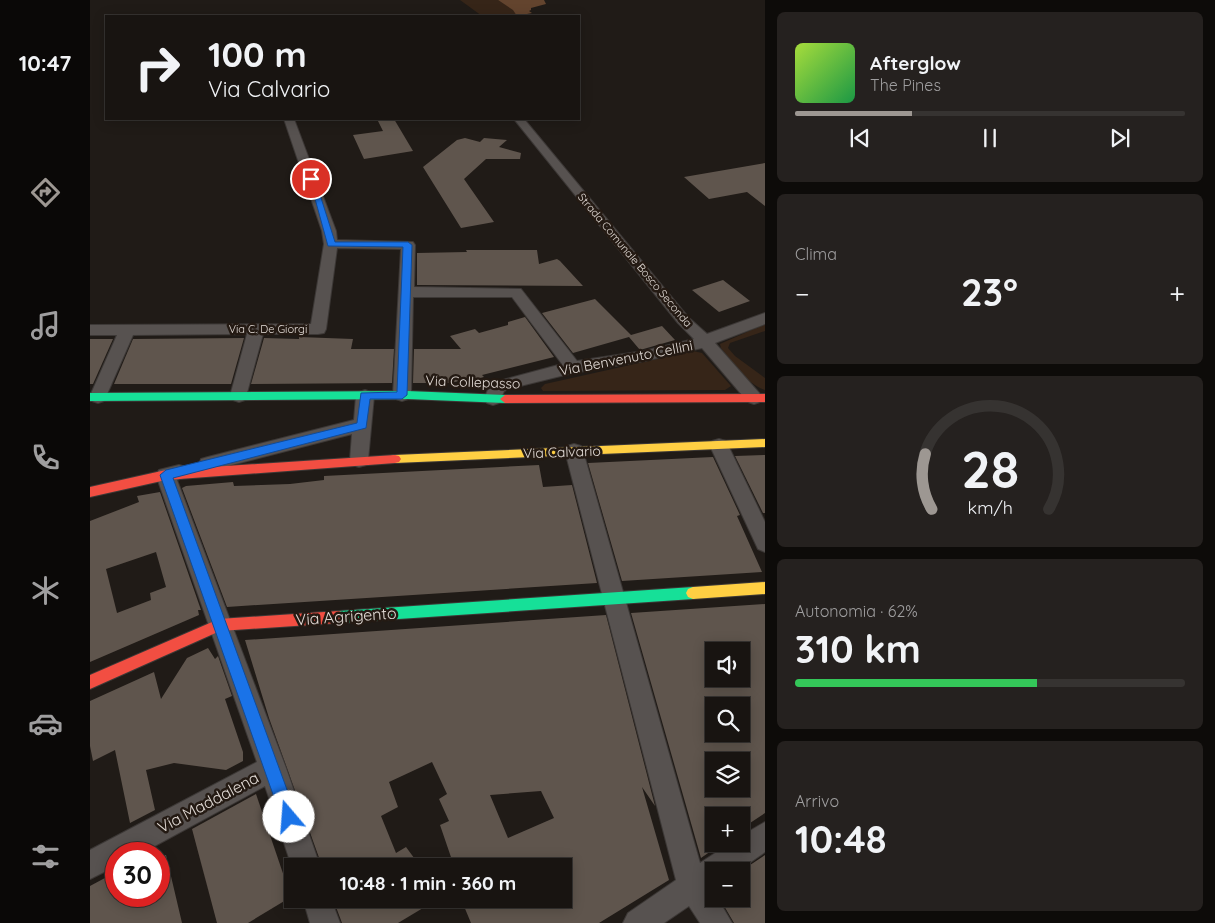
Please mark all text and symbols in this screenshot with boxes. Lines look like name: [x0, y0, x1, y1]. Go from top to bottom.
text: 100 m: [208, 32, 307, 76]
icon: right: [125, 35, 190, 100]
text: 10:47: [19, 49, 71, 77]
text: Afterglow: [870, 51, 961, 75]
text: Via Calvario: [208, 75, 330, 103]
text: The Pines: [870, 75, 941, 95]
icon: previous: [846, 124, 874, 152]
icon: pause: [976, 124, 1004, 152]
icon: next: [1106, 124, 1134, 152]
pin: [290, 158, 332, 200]
icon: arrive: [297, 165, 325, 193]
icon: directions: [28, 175, 63, 210]
street label: Strada Comunale Bosco Seconda: [575, 190, 695, 330]
text: Clima: [795, 244, 837, 264]
text: 23°: [961, 268, 1018, 316]
text: −: [795, 276, 810, 311]
text: +: [1169, 276, 1185, 311]
icon: music: [28, 308, 63, 343]
street label: Via C. De Giorgi: [229, 322, 307, 336]
street label: Via Benvenuto Cellini: [558, 336, 694, 380]
street label: Via Collepasso: [425, 371, 521, 393]
text: 28: [961, 436, 1019, 501]
icon: phone: [28, 440, 63, 475]
street label: Via Calvario: [523, 442, 601, 462]
text: km/h: [967, 496, 1013, 518]
icon: climate: [28, 573, 63, 608]
text: Autonomia · 62%: [795, 601, 918, 621]
street label: Via Agrigento: [295, 603, 397, 629]
text: 310 km: [795, 625, 921, 673]
map controls: [705, 642, 750, 907]
button: sound: [705, 642, 750, 687]
button: search: [705, 697, 750, 742]
icon: car: [28, 706, 63, 741]
button: layers: [705, 752, 750, 797]
street label: Via Maddalena: [154, 767, 262, 837]
position arrow: [262, 790, 314, 842]
text: Arrivo: [795, 791, 839, 811]
button: +: [705, 807, 750, 852]
text: 10:48: [795, 815, 887, 863]
icon: filters: [28, 839, 63, 874]
speed limit sign: 30: [105, 842, 170, 907]
button: −: [705, 862, 750, 907]
text: 10:48 · 1 min · 360 m: [340, 871, 516, 895]

